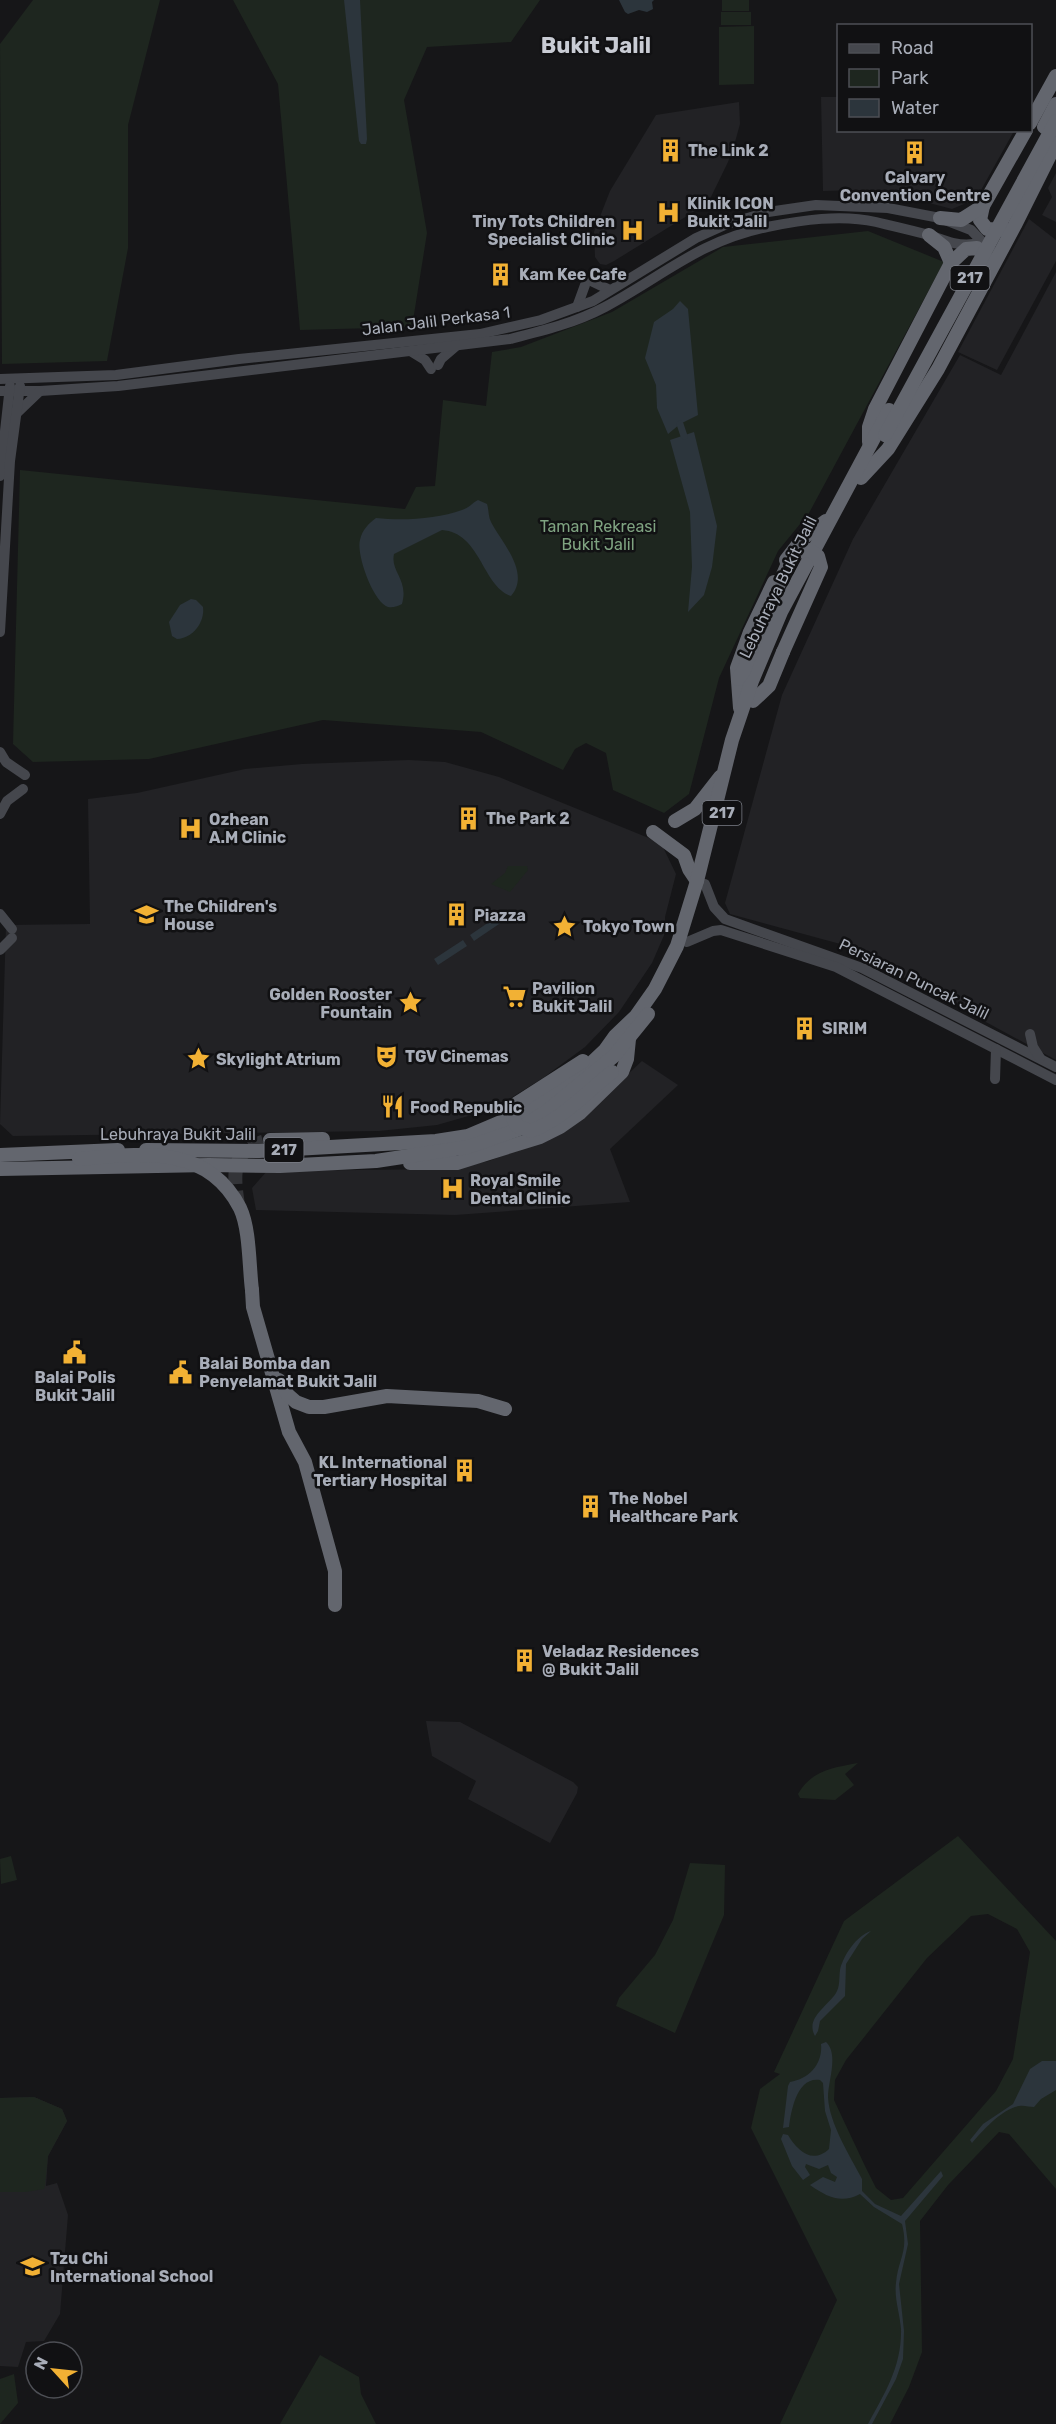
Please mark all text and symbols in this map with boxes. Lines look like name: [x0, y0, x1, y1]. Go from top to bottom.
legend: [837, 24, 1032, 132]
district label: Bukit Jalil: [541, 32, 651, 59]
text: Road: [891, 37, 934, 59]
text: Park: [891, 67, 929, 89]
text: Water: [891, 97, 939, 119]
building icon: The Link 2: [657, 137, 683, 163]
building icon: Calvary Convention Centre: [902, 139, 928, 165]
place label: The Link 2: [688, 141, 769, 160]
place label: Calvary Convention Centre: [840, 168, 990, 205]
place label: Klinik ICON Bukit Jalil: [687, 194, 774, 231]
hospital icon: Klinik ICON Bukit Jalil: [656, 199, 682, 225]
place label: Tiny Tots Children Specialist Clinic: [472, 212, 615, 249]
hospital icon: Tiny Tots Children Specialist Clinic: [620, 217, 646, 243]
building icon: Kam Kee Cafe: [488, 261, 514, 287]
place label: Kam Kee Cafe: [519, 265, 627, 284]
road number: 217: [950, 266, 990, 290]
street label: Jalan Jalil Perkasa 1: [361, 302, 511, 340]
street label: Lebuhraya Bukit Jalil: [735, 513, 821, 661]
park label: Taman Rekreasi Bukit Jalil: [540, 517, 656, 554]
road number: 217: [702, 801, 742, 825]
building icon: The Park 2: [455, 805, 481, 831]
place label: The Park 2: [486, 809, 570, 828]
place label: Ozhean A.M Clinic: [209, 810, 286, 847]
hospital icon: Ozhean A.M Clinic: [178, 815, 204, 841]
place label: The Children's House: [164, 897, 277, 934]
school or university icon: The Children's House: [133, 902, 159, 928]
building icon: Piazza: [443, 902, 469, 928]
place label: Piazza: [474, 906, 526, 925]
place icon: Tokyo Town: [552, 913, 578, 939]
place label: Tokyo Town: [583, 917, 675, 936]
street label: Persiaran Puncak Jalil: [836, 934, 992, 1024]
place label: Pavilion Bukit Jalil: [532, 979, 612, 1016]
supermarket icon: Pavilion Bukit Jalil: [501, 984, 527, 1010]
place label: Golden Rooster Fountain: [269, 985, 393, 1022]
place icon: Golden Rooster Fountain: [397, 990, 423, 1016]
building icon: SIRIM: [791, 1015, 817, 1041]
place label: SIRIM: [822, 1019, 867, 1038]
theatre icon: TGV Cinemas: [374, 1043, 400, 1069]
place icon: Skylight Atrium: [185, 1046, 211, 1072]
place label: TGV Cinemas: [405, 1047, 509, 1066]
place label: Skylight Atrium: [216, 1050, 341, 1069]
restaurant icon: Food Republic: [379, 1094, 405, 1120]
place label: Food Republic: [410, 1098, 522, 1117]
street label: Lebuhraya Bukit Jalil: [100, 1125, 256, 1144]
road number: 217: [264, 1138, 304, 1162]
place label: Royal Smile Dental Clinic: [470, 1171, 571, 1208]
hospital icon: Royal Smile Dental Clinic: [439, 1176, 465, 1202]
public building icon: Balai Polis Bukit Jalil: [62, 1339, 88, 1365]
place label: Balai Bomba dan Penyelamat Bukit Jalil: [199, 1354, 377, 1391]
public building icon: Balai Bomba dan Penyelamat Bukit Jalil: [168, 1359, 194, 1385]
place label: Balai Polis Bukit Jalil: [34, 1368, 116, 1405]
place label: KL International Tertiary Hospital: [314, 1453, 447, 1490]
building icon: KL International Tertiary Hospital: [452, 1458, 478, 1484]
place label: The Nobel Healthcare Park: [609, 1489, 739, 1526]
building icon: The Nobel Healthcare Park: [578, 1494, 604, 1520]
place label: Veladaz Residences @ Bukit Jalil: [542, 1642, 699, 1679]
building icon: Veladaz Residences @ Bukit Jalil: [511, 1647, 537, 1673]
place label: Tzu Chi International School: [50, 2249, 213, 2286]
school or university icon: Tzu Chi International School: [19, 2254, 45, 2280]
north arrow: [24, 2340, 84, 2400]
text: N: [30, 2354, 52, 2373]

